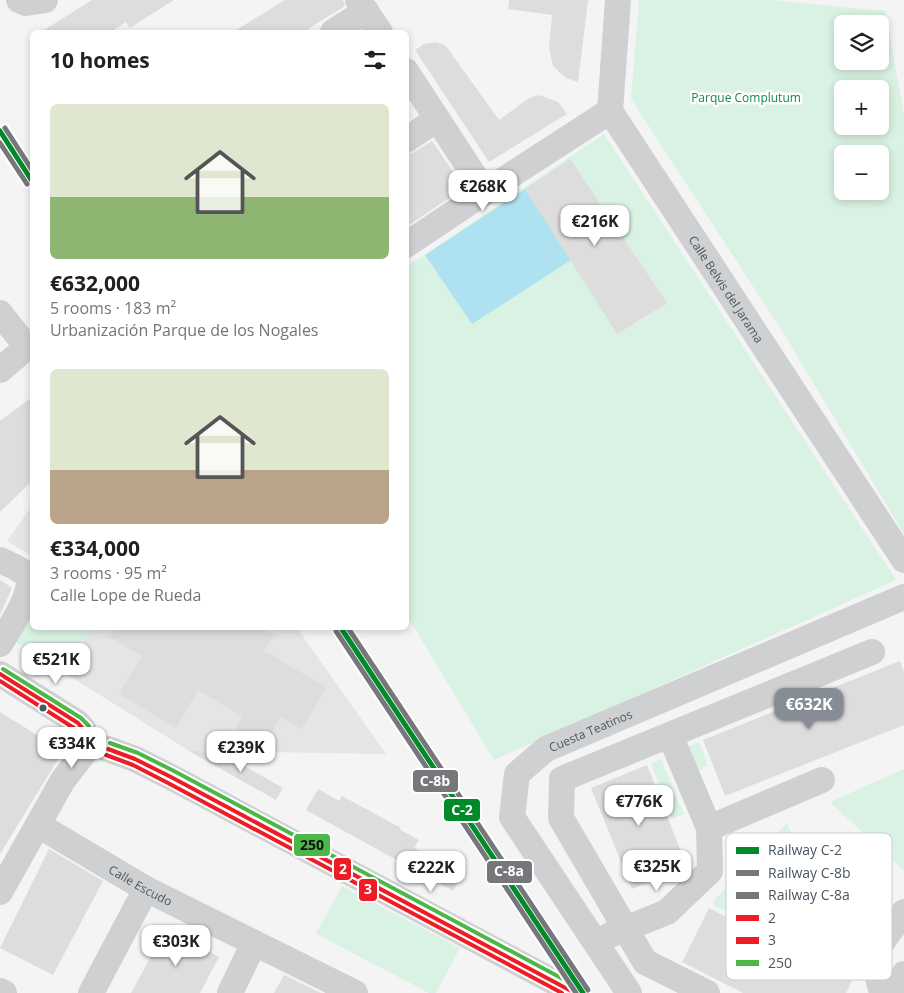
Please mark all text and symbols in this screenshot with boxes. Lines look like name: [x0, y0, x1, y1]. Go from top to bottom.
map controls: [834, 15, 889, 200]
button: layers: [834, 15, 889, 70]
text: 10 homes: [50, 46, 150, 74]
icon: filters: [361, 46, 389, 74]
button: +: [834, 80, 889, 135]
park label: Parque Complutum: [691, 89, 801, 106]
icon: home: [175, 137, 265, 227]
button: −: [834, 145, 889, 200]
pin: €268K: [448, 170, 518, 212]
text: €268K: [459, 175, 507, 197]
pin: €216K: [560, 204, 630, 247]
text: €216K: [571, 210, 619, 232]
street label: Calle Belvis del Jarama: [685, 232, 768, 346]
text: €632,000: [50, 269, 140, 297]
text: 5 rooms · 183 m²: [50, 297, 176, 319]
text: Urbanización Parque de los Nogales: [50, 319, 319, 341]
icon: home: [175, 402, 265, 492]
text: €334,000: [50, 534, 140, 562]
text: 3 rooms · 95 m²: [50, 562, 167, 584]
text: Calle Lope de Rueda: [50, 584, 201, 606]
pin: €521K: [21, 642, 91, 685]
text: €521K: [32, 648, 80, 670]
pin: €632K: [774, 688, 844, 730]
text: €632K: [785, 693, 833, 715]
unlabelled marker: [38, 703, 48, 713]
street label: Cuesta Teatinos: [546, 705, 635, 755]
pin: €334K: [37, 726, 107, 769]
pin: €239K: [206, 730, 276, 773]
text: €334K: [48, 732, 96, 754]
text: €239K: [217, 736, 265, 758]
line badge: C-8b: [412, 769, 459, 793]
text: C-8b: [420, 771, 450, 790]
pin: €776K: [604, 784, 674, 827]
text: €776K: [615, 790, 663, 812]
line badge: C-2: [443, 798, 481, 822]
text: C-2: [451, 800, 473, 819]
line badge: 250: [293, 833, 331, 857]
legend: [726, 833, 892, 980]
text: 250: [300, 835, 324, 854]
text: Railway C-2: [768, 840, 842, 859]
pin: €222K: [396, 850, 466, 893]
pin: €325K: [622, 850, 692, 892]
text: €325K: [633, 855, 681, 877]
text: €222K: [407, 856, 455, 878]
line badge: 2: [333, 857, 352, 881]
text: 2: [339, 859, 347, 878]
street label: Calle Escudo: [106, 860, 175, 909]
line badge: C-8a: [486, 860, 533, 884]
text: C-8a: [494, 861, 524, 880]
text: Railway C-8b: [768, 863, 851, 882]
line badge: 3: [358, 878, 378, 902]
text: 3: [364, 879, 372, 898]
text: Railway C-8a: [768, 885, 850, 904]
text: 2: [768, 908, 776, 927]
pin: €303K: [141, 924, 211, 967]
text: €303K: [152, 930, 200, 952]
text: 3: [768, 930, 776, 949]
text: 250: [768, 953, 792, 972]

